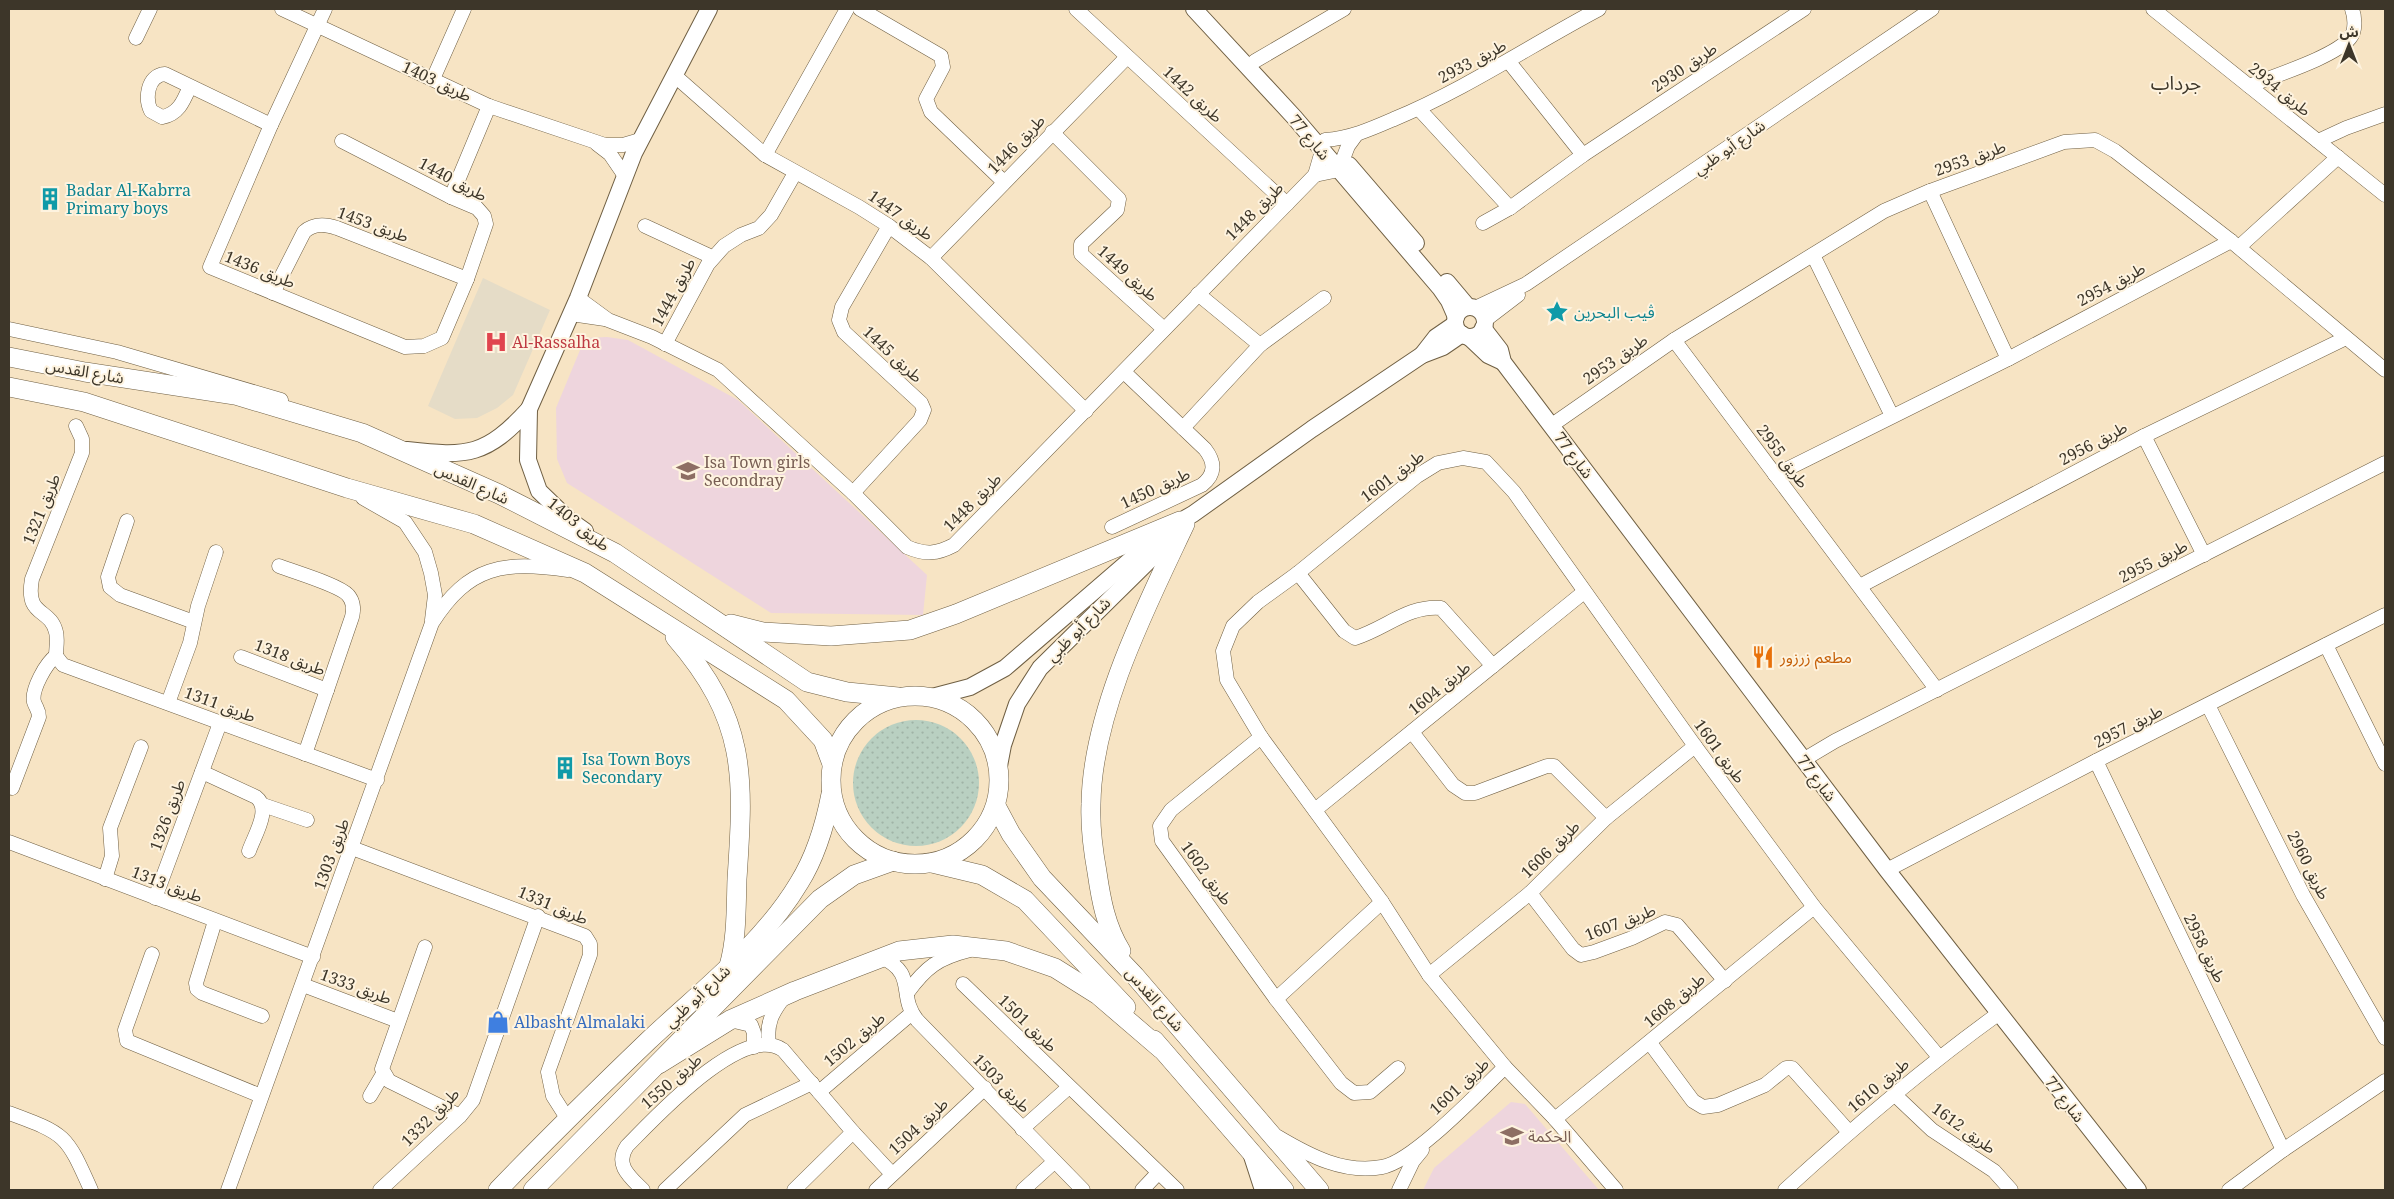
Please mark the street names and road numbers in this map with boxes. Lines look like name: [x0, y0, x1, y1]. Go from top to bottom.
street label: طريق 2933: [1434, 34, 1510, 88]
street label: طريق 2930: [1647, 37, 1721, 97]
street label: طريق 1403: [399, 55, 475, 107]
street label: طريق 2934: [2244, 57, 2316, 121]
street label: طريق 1442: [1158, 61, 1228, 128]
street label: طريق 1446: [982, 110, 1050, 178]
street label: شارع 77: [1283, 110, 1336, 166]
street label: شارع أبو ظبي: [1689, 114, 1771, 182]
street label: طريق 2953: [1931, 135, 2009, 181]
street label: طريق 1440: [415, 152, 491, 206]
street label: طريق 1448: [1220, 177, 1288, 245]
street label: طريق 1447: [864, 185, 938, 245]
street label: طريق 1453: [334, 201, 412, 247]
street label: طريق 1449: [1093, 240, 1163, 306]
street label: طريق 1436: [221, 245, 299, 293]
street label: طريق 1444: [646, 254, 700, 330]
street label: طريق 2954: [2073, 257, 2149, 311]
street label: طريق 1445: [858, 321, 928, 388]
street label: طريق 2953: [1578, 329, 1652, 389]
street label: شارع القدس: [44, 353, 126, 391]
street label: طريق 2956: [2055, 416, 2131, 470]
street label: طريق 2955: [1752, 420, 1814, 492]
street label: شارع 77: [1548, 427, 1599, 484]
street label: طريق 1601: [1356, 445, 1428, 507]
street label: شارع القدس: [431, 457, 513, 511]
street label: طريق 1450: [1117, 462, 1193, 514]
street label: طريق 1448: [938, 468, 1006, 536]
street label: طريق 1321: [17, 470, 65, 548]
street label: طريق 1403: [543, 492, 615, 556]
street label: طريق 2955: [2115, 534, 2191, 588]
street label: شارع أبو ظبي: [1041, 592, 1117, 668]
street label: طريق 1318: [251, 633, 329, 681]
street label: طريق 1604: [1403, 656, 1475, 720]
street label: طريق 1311: [181, 681, 259, 727]
street label: طريق 2957: [2090, 699, 2166, 753]
street label: طريق 1601: [1689, 714, 1751, 788]
street label: شارع 77: [1791, 750, 1842, 807]
street label: طريق 1326: [144, 776, 190, 854]
street label: طريق 1303: [308, 815, 354, 893]
street label: طريق 1606: [1516, 815, 1584, 883]
street label: طريق 2960: [2282, 827, 2336, 903]
street label: طريق 1602: [1176, 836, 1238, 910]
street label: طريق 1313: [128, 860, 206, 908]
street label: طريق 1331: [514, 880, 592, 930]
street label: طريق 1607: [1581, 898, 1659, 946]
street label: طريق 2958: [2179, 910, 2231, 986]
street label: شارع أبو ظبي: [659, 960, 736, 1034]
street label: شارع القدس: [1119, 962, 1189, 1037]
street label: طريق 1333: [317, 963, 395, 1009]
street label: طريق 1608: [1638, 968, 1710, 1032]
street label: طريق 1501: [994, 989, 1062, 1057]
street label: طريق 1502: [818, 1007, 890, 1071]
street label: طريق 1550: [636, 1048, 706, 1114]
street label: طريق 1503: [968, 1049, 1036, 1117]
street label: طريق 1601: [1424, 1052, 1494, 1119]
street label: طريق 1610: [1842, 1053, 1914, 1117]
street label: شارع 77: [2038, 1071, 2090, 1128]
street label: طريق 1332: [396, 1083, 464, 1151]
street label: طريق 1504: [883, 1092, 953, 1159]
street label: طريق 1612: [1927, 1097, 2001, 1159]

